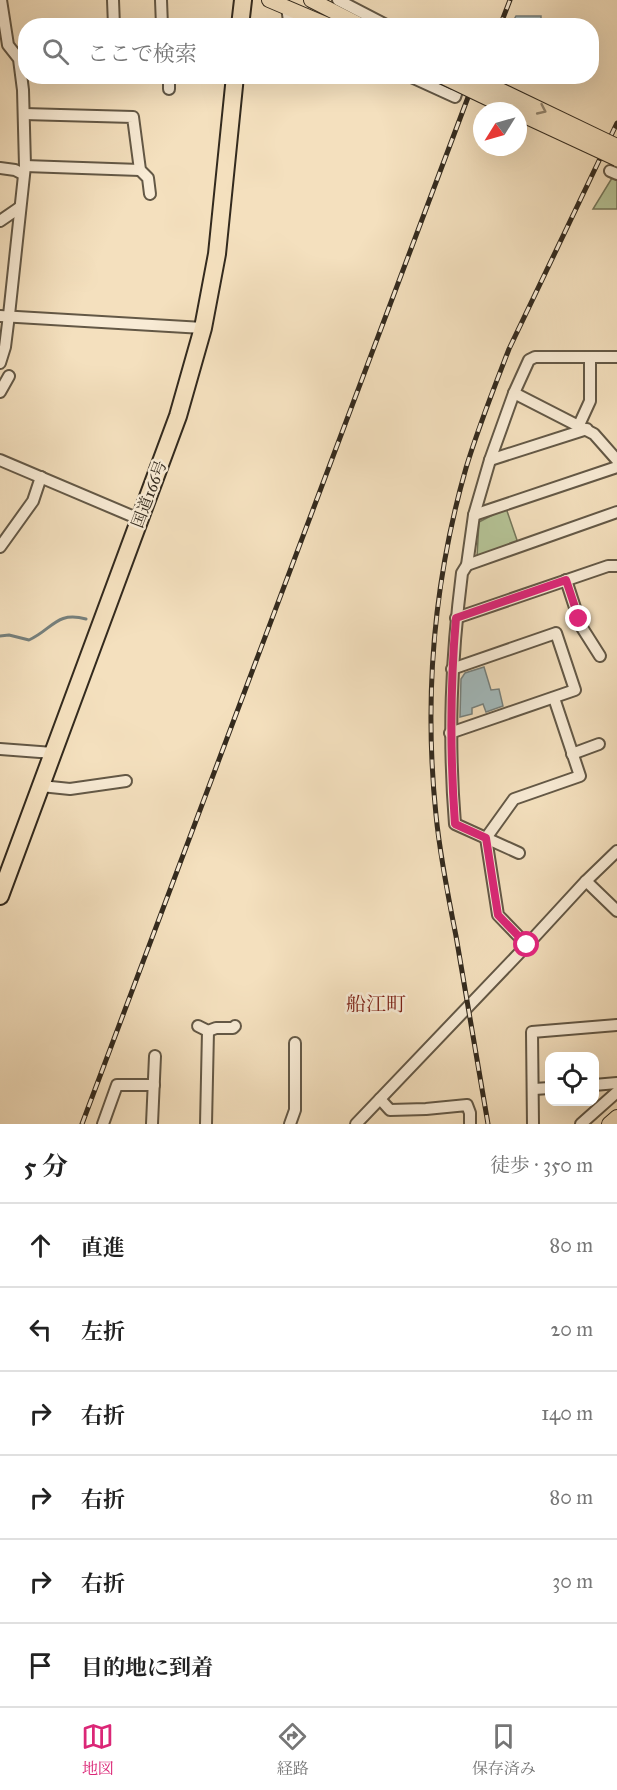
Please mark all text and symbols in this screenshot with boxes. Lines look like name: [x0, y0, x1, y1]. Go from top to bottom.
search box: [18, 18, 599, 84]
icon: search: [39, 35, 72, 68]
text: ここで検索: [87, 40, 197, 67]
north arrow: [473, 102, 527, 156]
one-way arrow: [536, 103, 547, 115]
street label: 国道166号: [127, 458, 171, 530]
route end: [565, 605, 591, 631]
route start: [513, 931, 539, 957]
district label: 船江町: [346, 992, 406, 1016]
map controls: [545, 1052, 599, 1106]
button: locate: [545, 1052, 599, 1106]
text: 5 分: [24, 1150, 68, 1182]
text: 徒歩 · 350 m: [490, 1153, 593, 1177]
icon: ahead: [24, 1229, 57, 1262]
text: 80 m: [550, 1233, 593, 1257]
text: 直進: [81, 1234, 125, 1261]
icon: left: [24, 1313, 57, 1346]
text: 20 m: [550, 1317, 593, 1341]
text: 左折: [81, 1318, 125, 1345]
icon: right: [24, 1397, 57, 1430]
text: 140 m: [541, 1401, 593, 1425]
text: 右折: [81, 1402, 125, 1429]
icon: right: [24, 1481, 57, 1514]
text: 80 m: [550, 1485, 593, 1509]
text: 右折: [81, 1486, 125, 1513]
icon: right: [24, 1565, 57, 1598]
text: 30 m: [552, 1569, 593, 1593]
text: 右折: [81, 1570, 125, 1597]
icon: arrive: [24, 1649, 57, 1682]
text: 目的地に到着: [81, 1654, 213, 1681]
tab: 地図: [81, 1720, 114, 1779]
tab: 経路: [276, 1720, 309, 1779]
tab: 保存済み: [472, 1720, 536, 1779]

